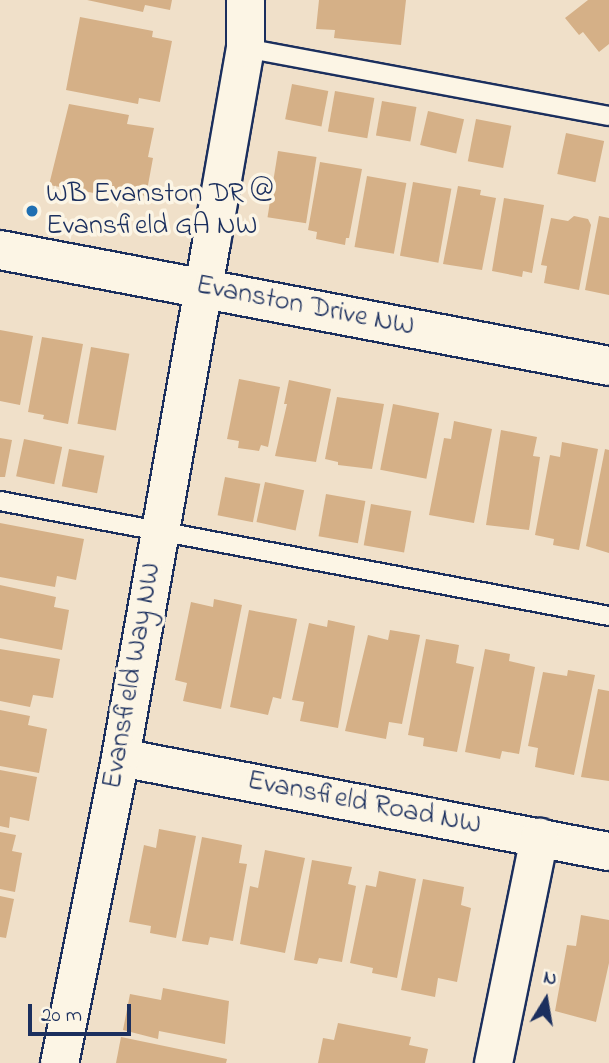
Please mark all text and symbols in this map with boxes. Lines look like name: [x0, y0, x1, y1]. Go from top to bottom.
place label: WB Evanston DR @ Evansfield GA NW: [46, 178, 273, 244]
marker: WB Evanston DR @ Evansfield GA NW: [24, 203, 40, 219]
street label: Evanston Drive NW: [193, 269, 417, 345]
street label: Evansfield Way NW: [97, 560, 169, 792]
street label: Evansfield Road NW: [244, 765, 484, 843]
text: N: [541, 964, 559, 993]
north arrow: [511, 965, 581, 1035]
scale bar: [32, 990, 135, 1034]
text: 20 m: [41, 1001, 82, 1031]

